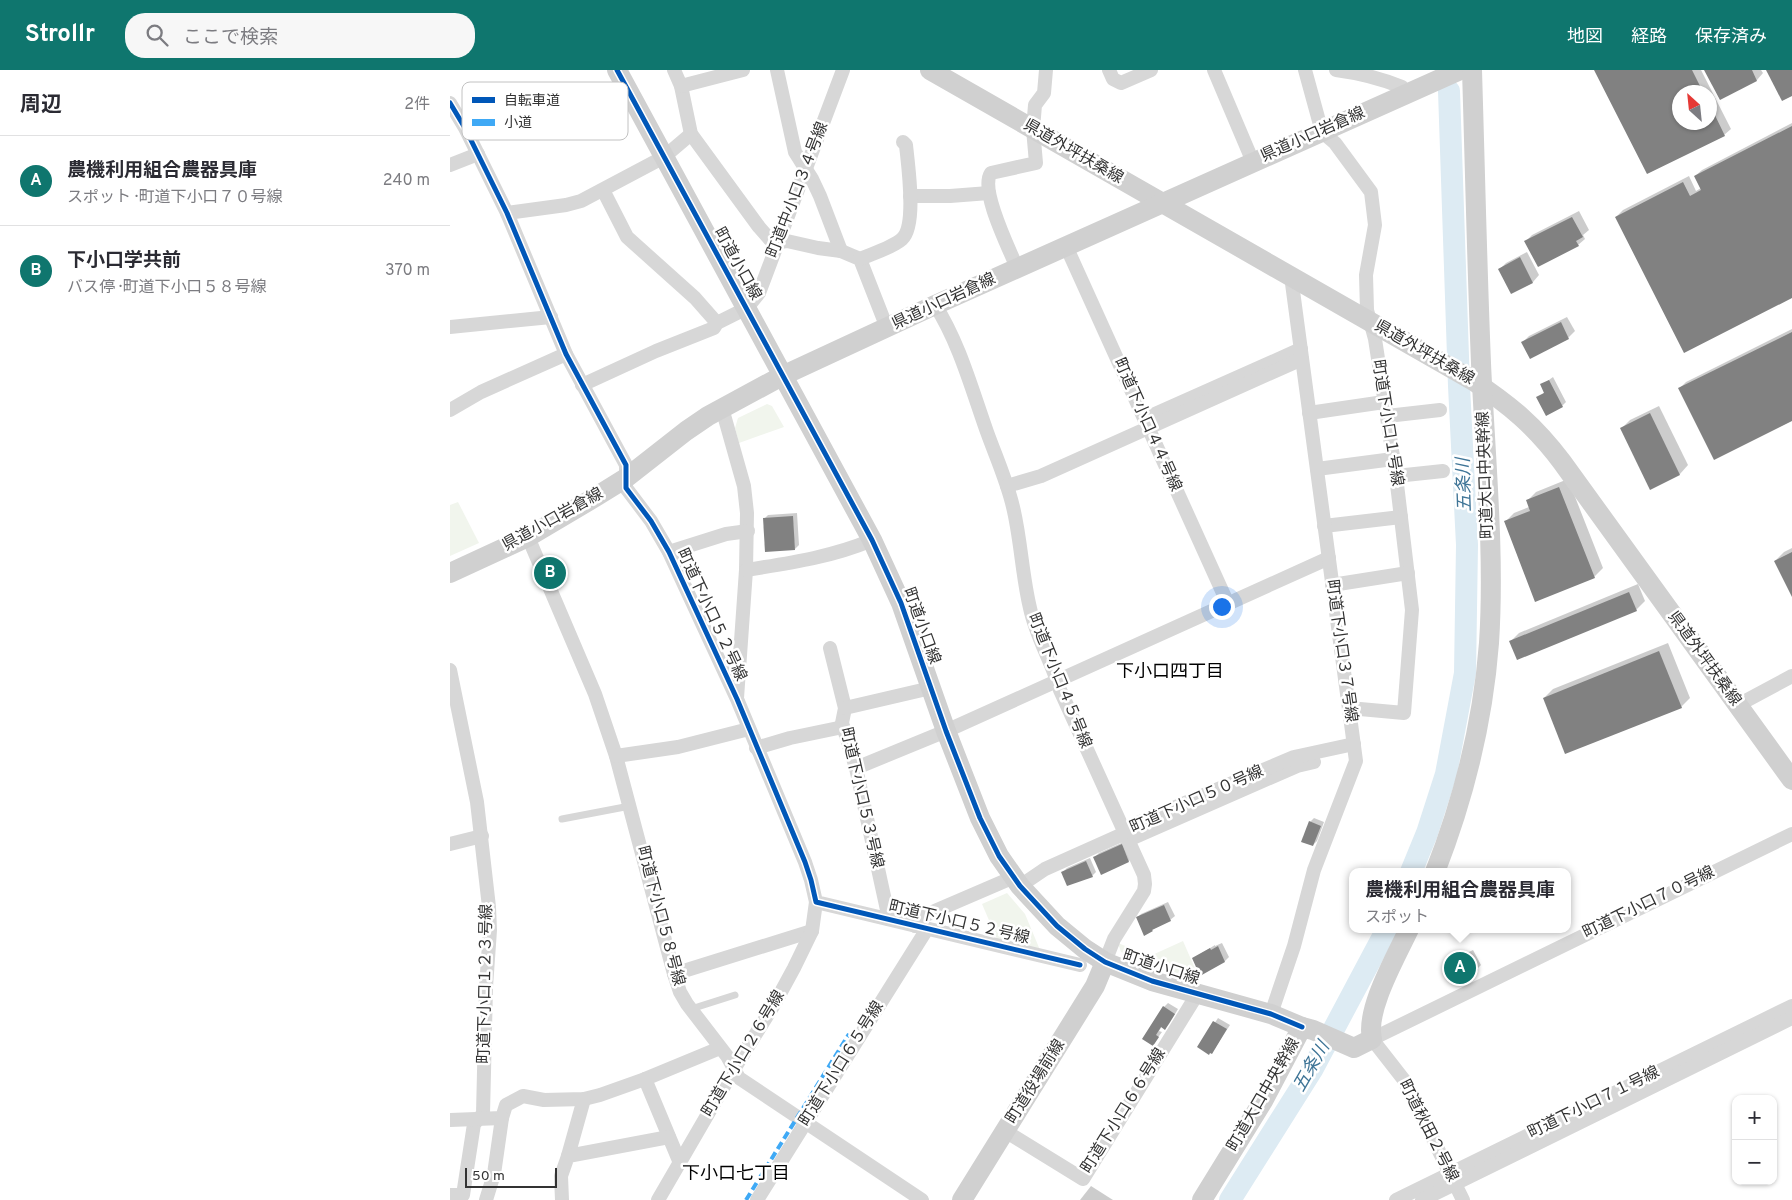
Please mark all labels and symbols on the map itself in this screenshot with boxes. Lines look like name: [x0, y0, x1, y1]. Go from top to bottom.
legend: [462, 82, 628, 140]
north arrow: [1672, 85, 1717, 130]
text: 自転車道: [504, 93, 560, 110]
street label: 県道小口岩倉線: [1258, 103, 1368, 167]
text: 小道: [504, 115, 532, 132]
street label: 県道外坪扶桑線: [1019, 115, 1127, 189]
street label: 町道中小口３４号線: [763, 119, 833, 261]
street label: 町道小口線: [709, 224, 765, 304]
street label: 県道小口岩倉線: [889, 269, 999, 335]
street label: 県道外坪扶桑線: [1370, 316, 1478, 390]
street label: 町道下小口４４号線: [1109, 355, 1185, 495]
street label: 町道下小口１号線: [1367, 358, 1407, 488]
street label: 町道大口中央幹線: [1474, 411, 1498, 539]
water label: 五条川: [1452, 456, 1477, 512]
street label: 県道小口岩倉線: [499, 484, 607, 556]
street label: 町道下小口５２号線: [672, 546, 750, 684]
pin: B: [534, 554, 566, 592]
street label: 町道下小口３７号線: [1321, 578, 1361, 724]
street label: 町道小口線: [898, 585, 944, 667]
your location: [1209, 594, 1235, 620]
street label: 県道外坪扶桑線: [1663, 608, 1745, 710]
street label: 町道下小口４５号線: [1023, 610, 1095, 752]
district label: 下小口四丁目: [1116, 661, 1224, 684]
street label: 町道下小口５３号線: [835, 726, 887, 870]
street label: 町道下小口５０号線: [1127, 762, 1267, 838]
street label: 町道下小口５８号線: [632, 844, 688, 988]
street label: 町道下小口７０号線: [1580, 862, 1718, 944]
street label: 町道下小口５２号線: [887, 897, 1031, 949]
street label: 町道下小口１２３号線: [475, 904, 497, 1064]
street label: 町道小口線: [1120, 946, 1202, 990]
pin: A: [1444, 949, 1476, 987]
street label: 町道下小口２６号線: [698, 987, 790, 1121]
street label: 町道下小口６５号線: [795, 998, 889, 1130]
street label: 町道大口中央幹線: [1223, 1035, 1305, 1155]
street label: 町道役場前線: [1002, 1036, 1070, 1128]
water label: 五条川: [1289, 1036, 1336, 1096]
street label: 町道下小口６６号線: [1077, 1045, 1171, 1177]
street label: 町道下小口７１号線: [1525, 1062, 1663, 1144]
street label: 町道秋田２号線: [1394, 1077, 1462, 1185]
district label: 下小口七丁目: [682, 1163, 790, 1186]
scale bar: [465, 1165, 558, 1188]

